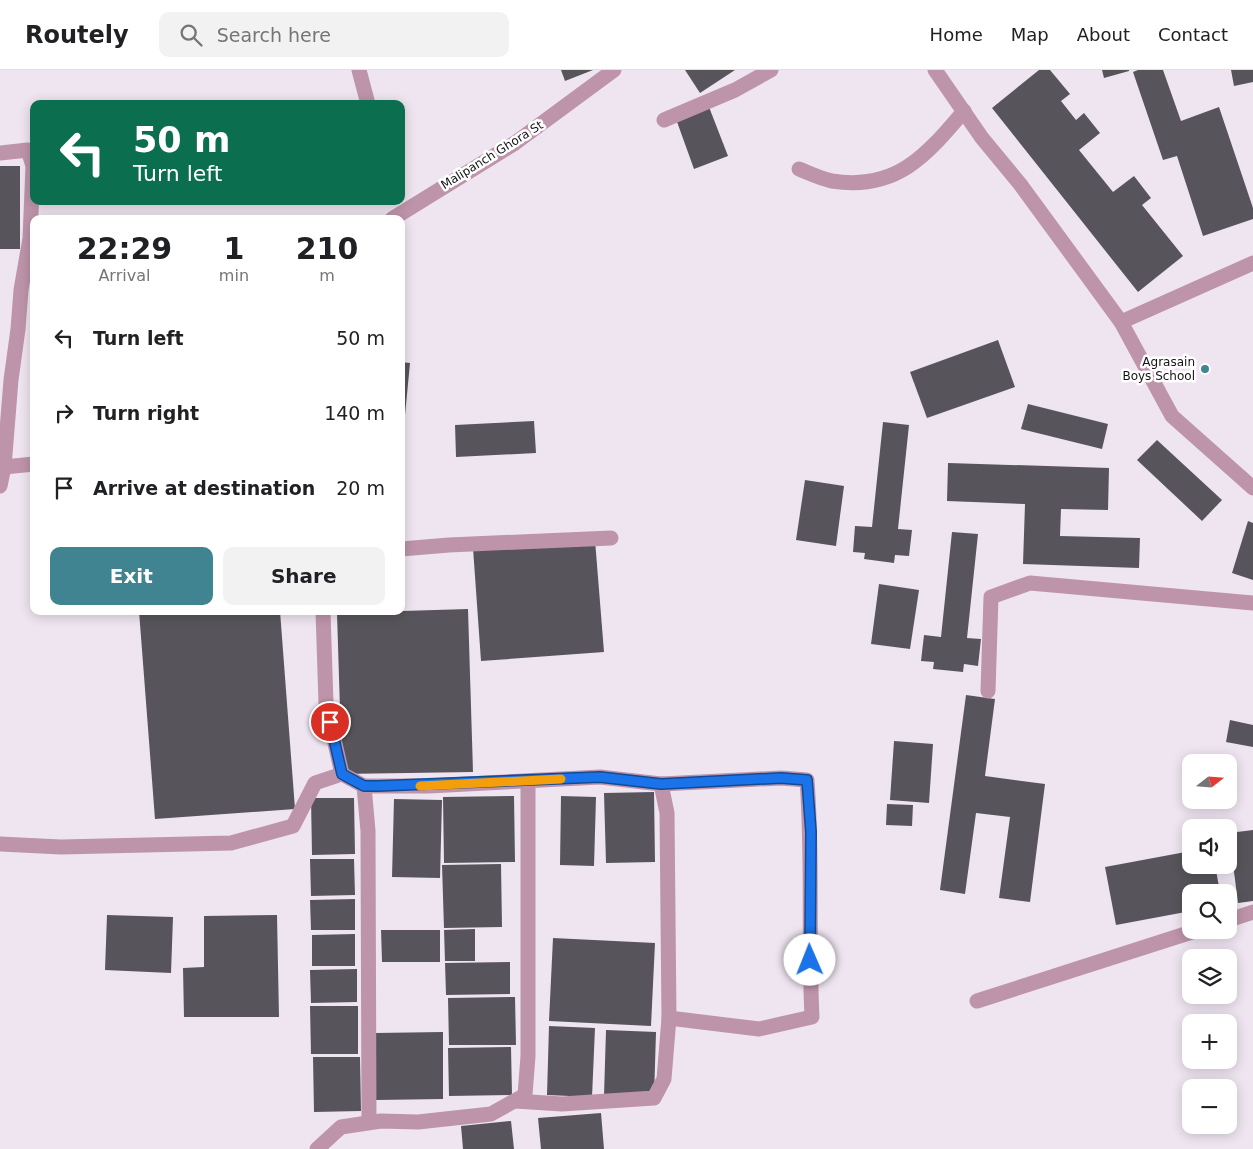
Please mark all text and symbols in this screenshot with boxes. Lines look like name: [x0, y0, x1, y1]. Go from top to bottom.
search box: [159, 12, 509, 57]
text: Routely: [25, 21, 129, 49]
icon: search: [177, 21, 205, 49]
text: Search here: [217, 24, 331, 46]
text: Home: [930, 24, 983, 45]
text: Map: [1011, 24, 1049, 45]
text: About: [1077, 24, 1130, 45]
text: Contact: [1158, 24, 1228, 45]
street label: Malipanch Ghora St: [438, 118, 546, 192]
icon: left: [50, 120, 115, 185]
text: 50 m: [133, 120, 230, 160]
text: Turn left: [133, 161, 222, 186]
text: 22:29: [77, 231, 172, 266]
text: 1: [223, 231, 244, 266]
text: 210: [296, 231, 358, 266]
text: Arrival: [98, 266, 150, 285]
text: min: [219, 266, 249, 285]
text: m: [319, 266, 335, 285]
icon: left: [50, 324, 78, 352]
text: Turn left: [93, 327, 184, 349]
text: 50 m: [336, 327, 385, 349]
place label: Agrasain Boys School: [1122, 355, 1195, 383]
marker: Agrasain Boys School: [1199, 363, 1211, 375]
icon: right: [50, 399, 78, 427]
text: Turn right: [93, 402, 199, 424]
text: 140 m: [324, 402, 385, 424]
icon: arrive: [50, 474, 78, 502]
text: Arrive at destination: [93, 477, 315, 499]
text: 20 m: [336, 477, 385, 499]
button: Exit: [50, 547, 213, 605]
button: Share: [223, 547, 385, 605]
pin: [309, 701, 351, 743]
icon: arrive: [316, 708, 344, 736]
north arrow: [1182, 754, 1238, 809]
map controls: [1182, 754, 1237, 1134]
button: sound: [1182, 819, 1237, 874]
button: search: [1182, 884, 1237, 939]
position arrow: [783, 933, 835, 985]
button: layers: [1182, 949, 1237, 1004]
button: +: [1182, 1014, 1237, 1069]
button: −: [1182, 1079, 1237, 1134]

